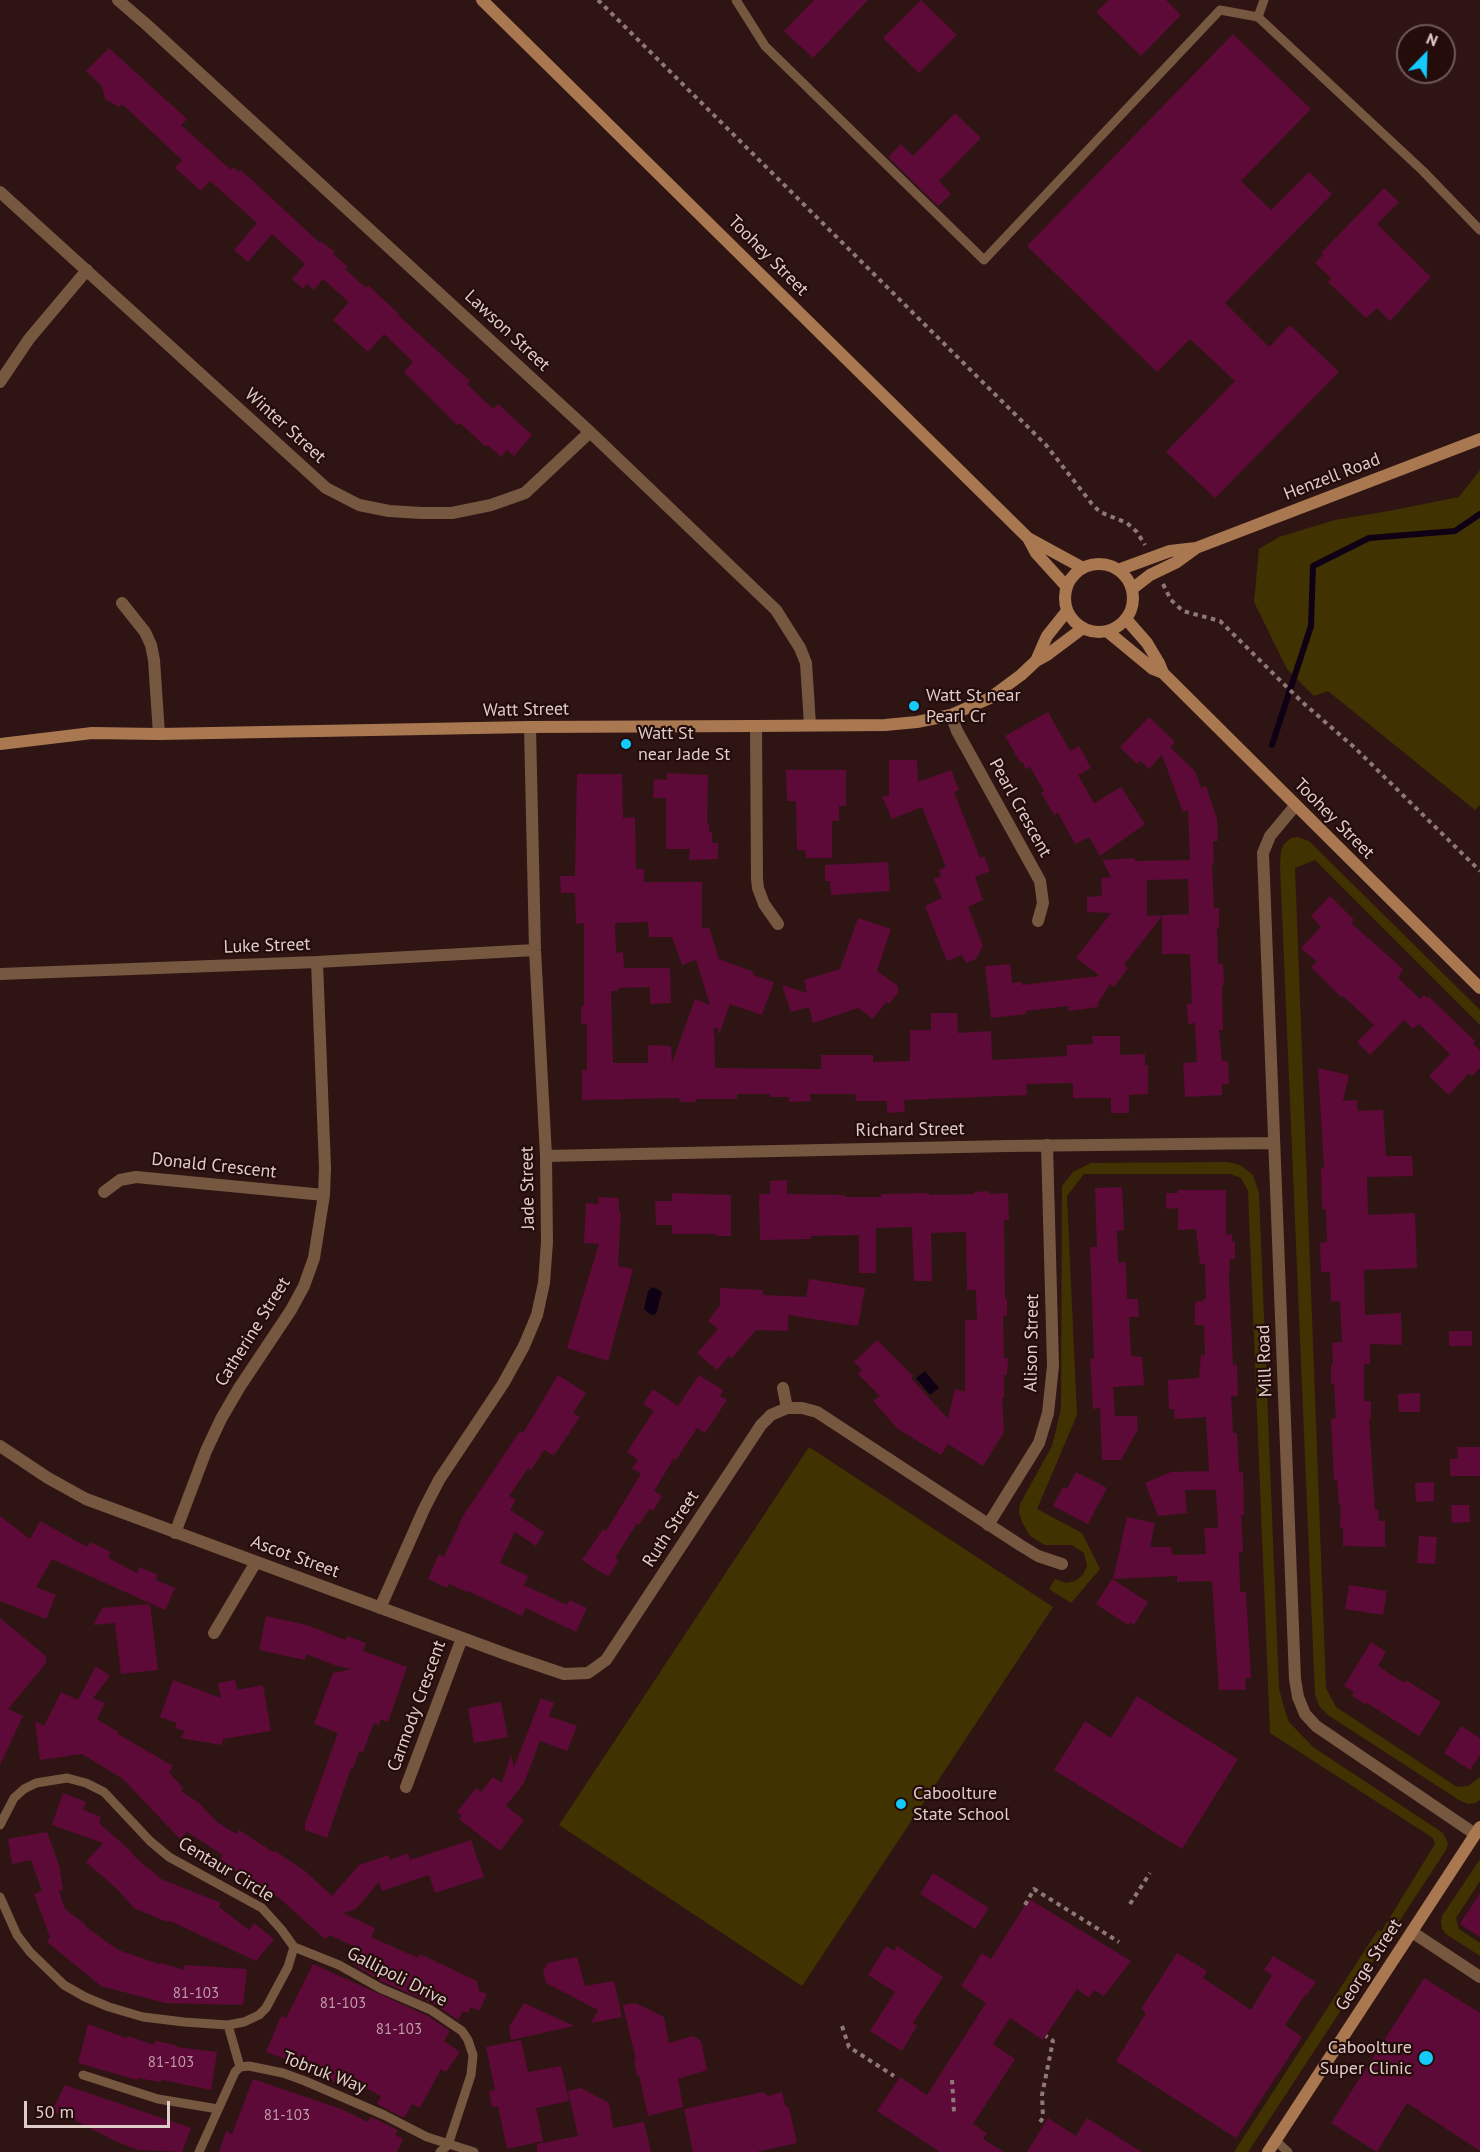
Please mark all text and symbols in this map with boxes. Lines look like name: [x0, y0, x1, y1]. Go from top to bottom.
north arrow: [1396, 24, 1456, 84]
text: N: [1423, 28, 1441, 51]
street label: Toohey Street: [723, 211, 813, 301]
street label: Lawson Street: [460, 286, 554, 376]
street label: Winter Street: [240, 384, 330, 468]
street label: Henzell Road: [1281, 449, 1383, 505]
place label: Watt St near Pearl Cr: [926, 685, 1021, 728]
street label: Watt Street: [483, 698, 569, 722]
marker: Watt St near Pearl Cr: [907, 699, 921, 713]
place label: Watt St near Jade St: [638, 723, 730, 766]
marker: Watt St near Jade St: [619, 737, 633, 751]
street label: Pearl Crescent: [984, 755, 1056, 861]
street label: Toohey Street: [1289, 774, 1379, 864]
street label: Luke Street: [223, 934, 311, 958]
street label: Richard Street: [855, 1118, 965, 1142]
street label: Jade Street: [516, 1146, 540, 1230]
street label: Donald Crescent: [150, 1149, 278, 1183]
street label: Catherine Street: [211, 1273, 295, 1391]
street label: Alison Street: [1020, 1294, 1044, 1392]
street label: Mill Road: [1253, 1324, 1277, 1398]
street label: Ruth Street: [638, 1487, 704, 1571]
street label: Ascot Street: [248, 1531, 342, 1583]
street label: Carmody Crescent: [383, 1638, 451, 1774]
place label: Caboolture State School: [913, 1783, 1010, 1826]
marker: Caboolture State School: [894, 1797, 908, 1811]
street label: Centaur Circle: [174, 1833, 278, 1907]
street label: George Street: [1331, 1915, 1407, 2015]
street label: Gallipoli Drive: [343, 1942, 451, 2012]
house number: 81-103: [173, 1985, 219, 2003]
house number: 81-103: [320, 1995, 366, 2013]
house number: 81-103: [376, 2021, 422, 2039]
place label: Caboolture Super Clinic: [1320, 2037, 1412, 2080]
street label: Tobruk Way: [279, 2047, 369, 2099]
marker: Caboolture Super Clinic: [1417, 2049, 1435, 2067]
house number: 81-103: [148, 2054, 194, 2072]
scale bar: [27, 2089, 172, 2127]
text: 50 m: [35, 2100, 74, 2123]
house number: 81-103: [264, 2107, 310, 2125]

